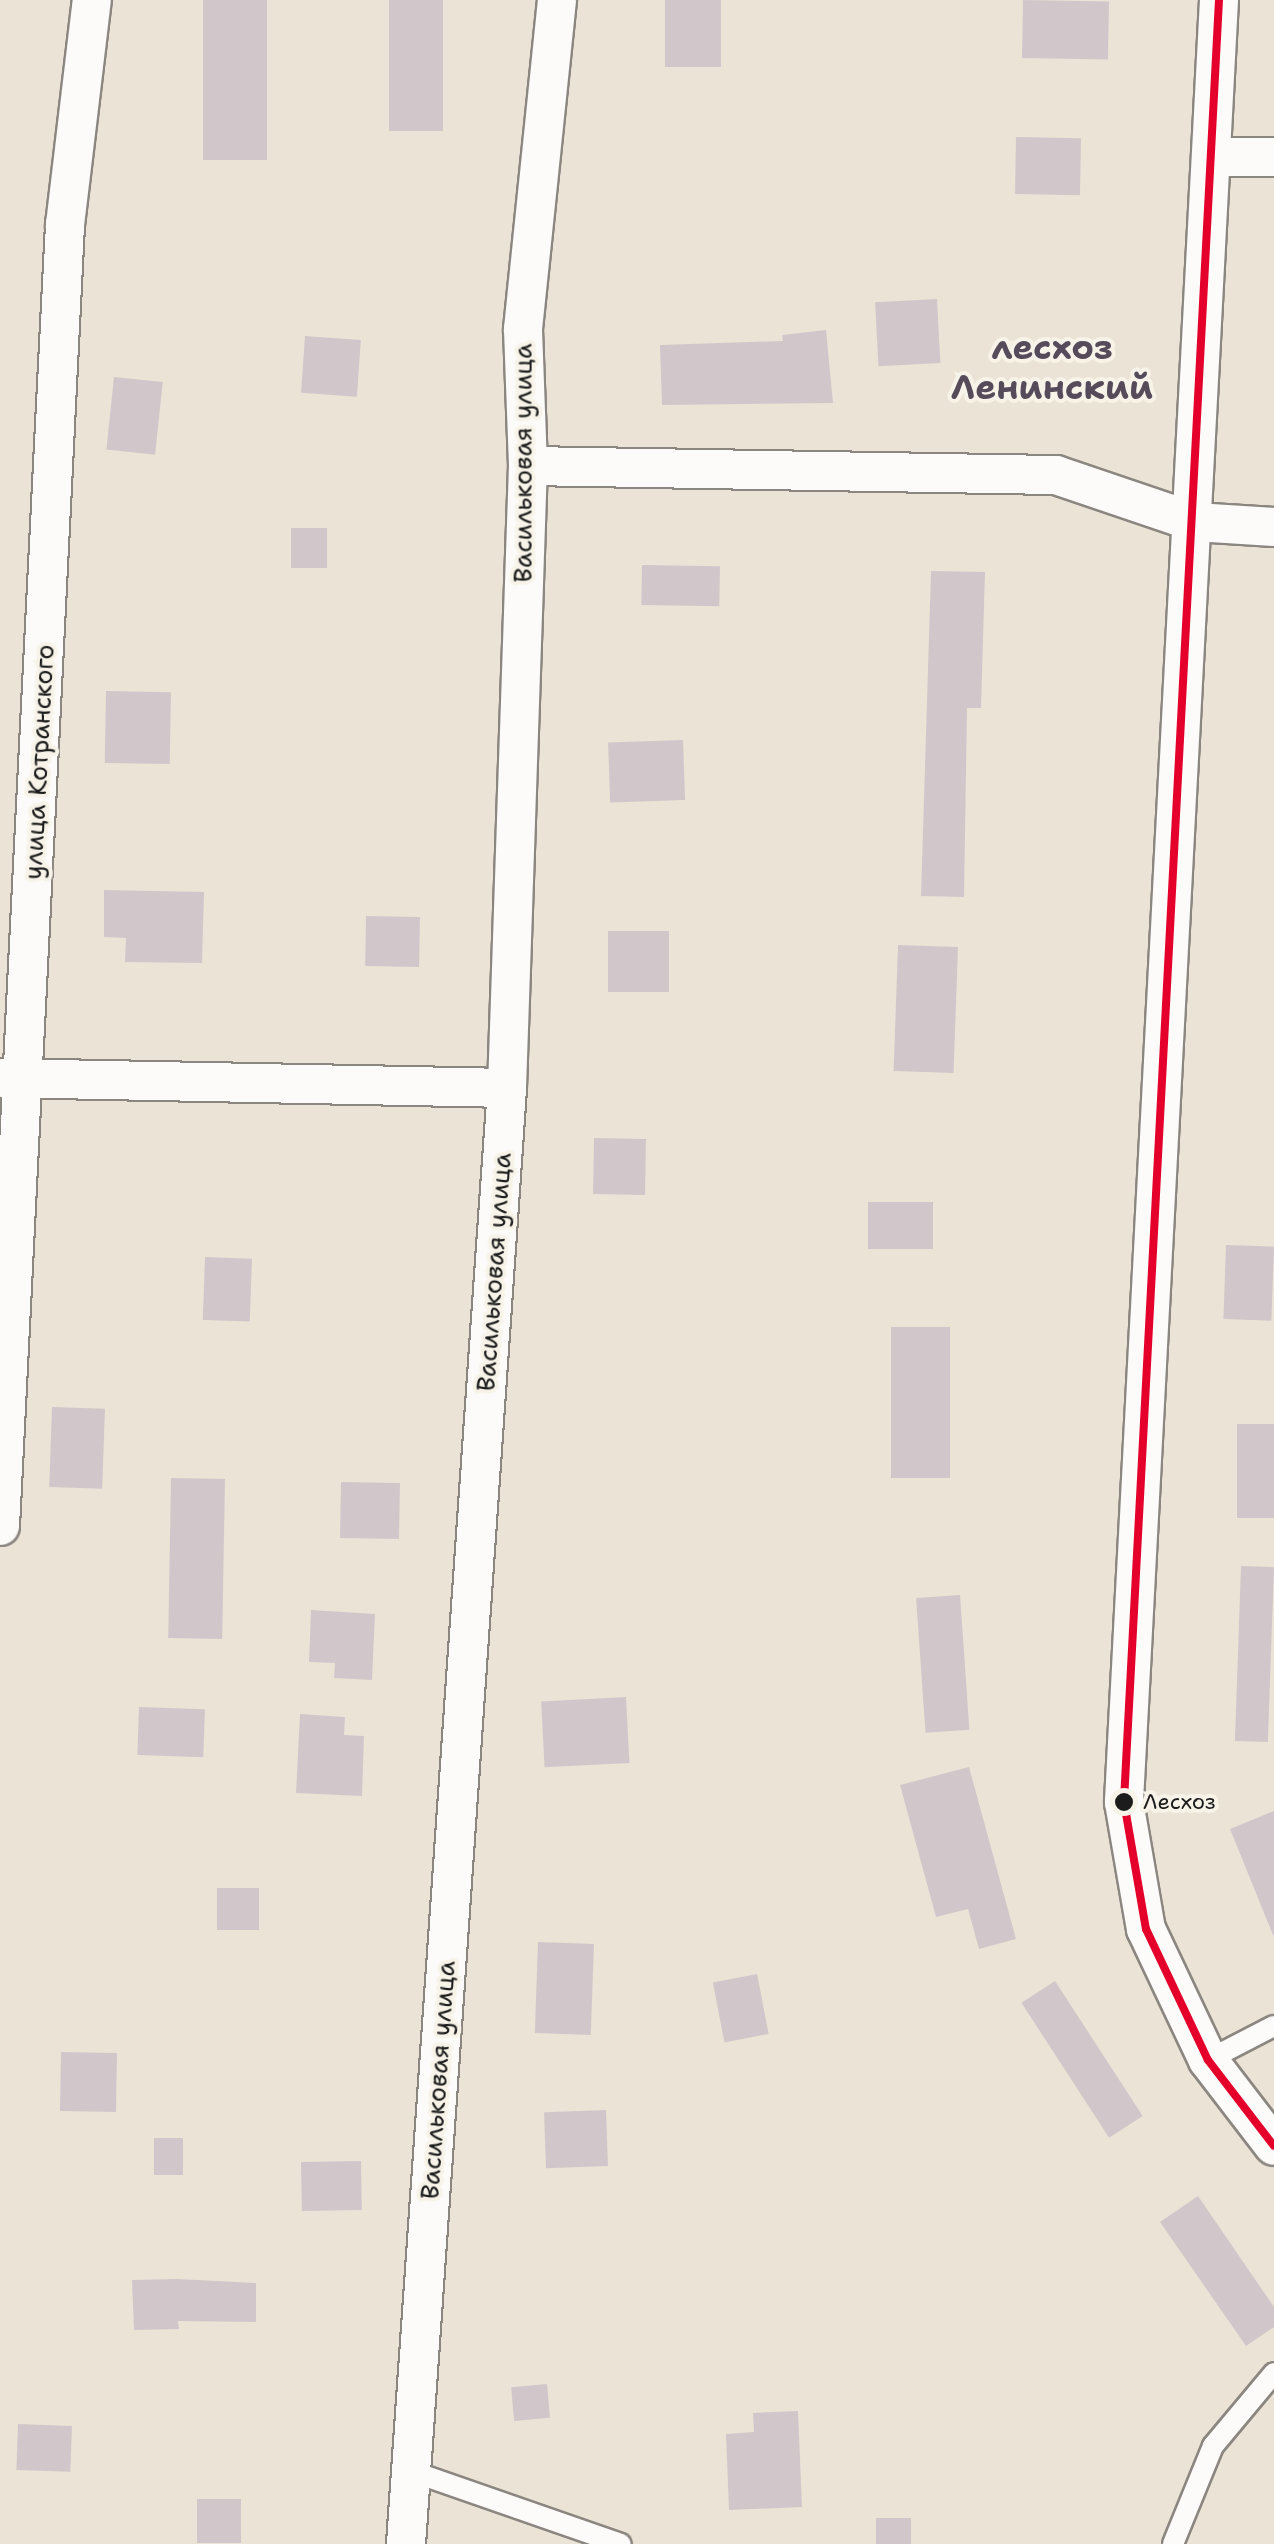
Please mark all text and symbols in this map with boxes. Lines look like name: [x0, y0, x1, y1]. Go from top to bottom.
district label: лесхоз Ленинский: [951, 326, 1153, 408]
street label: Васильковая улица: [508, 343, 538, 583]
street label: улица Котранского: [18, 644, 60, 880]
street label: Васильковая улица: [471, 1152, 517, 1392]
place label: Лесхоз: [1143, 1789, 1216, 1815]
marker: Лесхоз: [1114, 1792, 1134, 1812]
street label: Васильковая улица: [415, 1960, 461, 2200]

